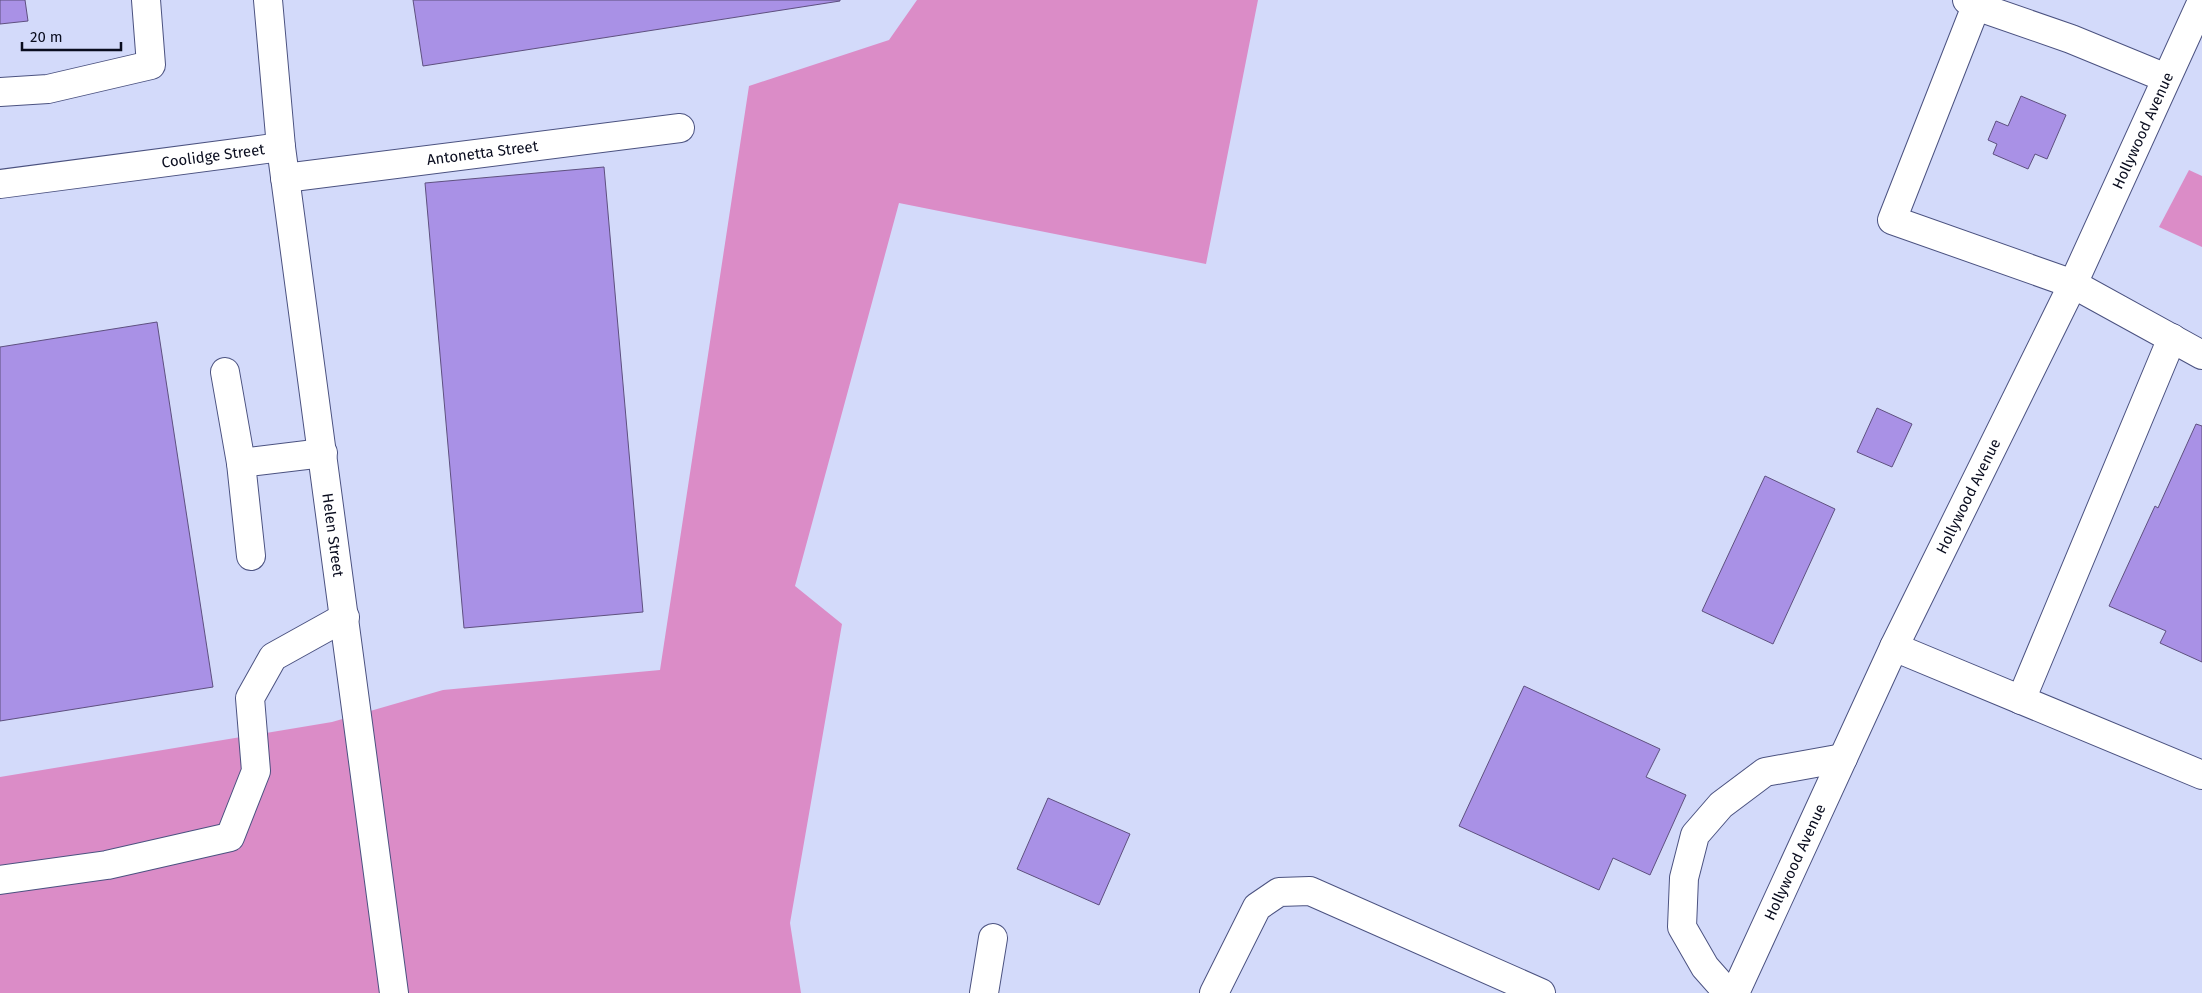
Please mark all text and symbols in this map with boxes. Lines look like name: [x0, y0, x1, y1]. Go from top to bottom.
scale bar: [22, 20, 121, 52]
text: 20 m: [30, 28, 63, 46]
street label: Hollywood Avenue: [2109, 70, 2177, 192]
street label: Antonetta Street: [426, 137, 540, 169]
street label: Coolidge Street: [161, 140, 266, 172]
street label: Hollywood Avenue: [1932, 436, 2004, 557]
street label: Helen Street: [318, 492, 347, 579]
street label: Hollywood Avenue: [1761, 801, 1830, 923]

